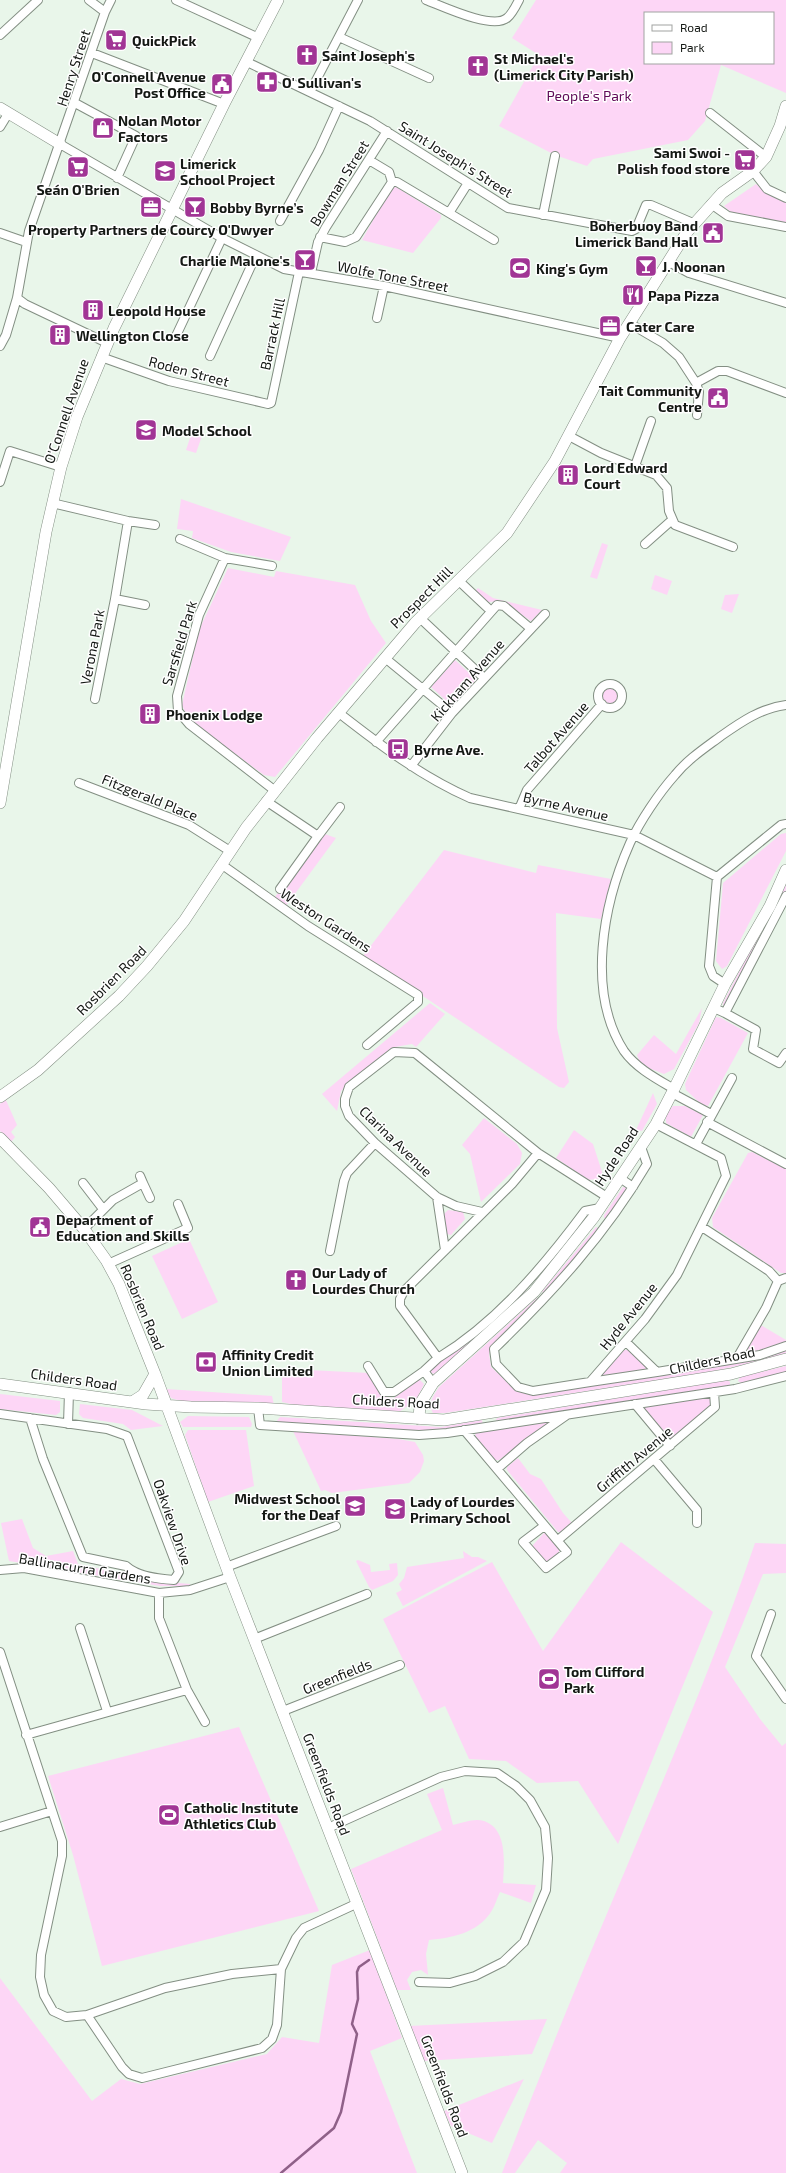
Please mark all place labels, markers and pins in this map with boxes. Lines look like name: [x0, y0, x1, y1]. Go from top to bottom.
supermarket icon: QuickPick: [103, 27, 129, 53]
place label: QuickPick: [132, 32, 196, 50]
church icon: Saint Joseph's: [294, 42, 320, 68]
place label: Saint Joseph's: [322, 47, 415, 64]
place label: St Michael's (Limerick City Parish): [494, 50, 634, 83]
church icon: St Michael's (Limerick City Parish): [465, 53, 491, 79]
place label: O'Connell Avenue Post Office: [91, 68, 206, 101]
pharmacy icon: O' Sullivan's: [254, 69, 280, 95]
public building icon: O'Connell Avenue Post Office: [209, 71, 235, 97]
place label: O' Sullivan's: [282, 74, 361, 91]
place label: Nolan Motor Factors: [118, 112, 201, 145]
shop icon: Nolan Motor Factors: [90, 115, 116, 141]
place label: Sami Swoi - Polish food store: [617, 144, 730, 177]
supermarket icon: Sami Swoi - Polish food store: [732, 147, 758, 173]
supermarket icon: Seán O'Brien: [65, 154, 91, 180]
place label: Limerick School Project: [180, 155, 275, 188]
school or university icon: Limerick School Project: [152, 158, 178, 184]
place label: Seán O'Brien: [36, 181, 120, 198]
office icon: Property Partners de Courcy O'Dwyer: [138, 194, 164, 220]
bar icon: Bobby Byrne’s: [182, 194, 208, 220]
place label: Bobby Byrne’s: [210, 199, 304, 216]
place label: Boherbuoy Band Limerick Band Hall: [575, 217, 698, 250]
public building icon: Boherbuoy Band Limerick Band Hall: [700, 220, 726, 246]
place label: Property Partners de Courcy O'Dwyer: [28, 221, 274, 238]
bar icon: Charlie Malone's: [292, 247, 318, 273]
place label: Charlie Malone's: [180, 252, 290, 269]
bar icon: J. Noonan: [633, 253, 659, 279]
sports icon: King's Gym: [507, 255, 533, 281]
place label: J. Noonan: [662, 258, 725, 275]
place label: King's Gym: [536, 260, 608, 277]
restaurant icon: Papa Pizza: [620, 282, 646, 308]
place label: Papa Pizza: [648, 287, 719, 304]
building icon: Leopold House: [80, 297, 106, 323]
place label: Leopold House: [108, 302, 206, 319]
office icon: Cater Care: [597, 313, 623, 339]
place label: Cater Care: [626, 318, 695, 335]
building icon: Wellington Close: [47, 322, 73, 348]
place label: Wellington Close: [76, 327, 189, 344]
place label: Tait Community Centre: [599, 382, 702, 415]
public building icon: Tait Community Centre: [705, 385, 731, 411]
school or university icon: Model School: [133, 417, 159, 443]
place label: Model School: [162, 422, 252, 439]
place label: Lord Edward Court: [584, 459, 668, 492]
building icon: Lord Edward Court: [555, 462, 581, 488]
building icon: Phoenix Lodge: [137, 701, 163, 727]
place label: Phoenix Lodge: [166, 706, 263, 723]
bus stop icon: Byrne Ave.: [385, 736, 411, 762]
place label: Byrne Ave.: [414, 741, 484, 758]
place label: Department of Education and Skills: [56, 1211, 189, 1244]
public building icon: Department of Education and Skills: [27, 1214, 53, 1240]
place label: Our Lady of Lourdes Church: [312, 1264, 415, 1297]
church icon: Our Lady of Lourdes Church: [283, 1267, 309, 1293]
place label: Affinity Credit Union Limited: [222, 1346, 314, 1379]
bank icon: Affinity Credit Union Limited: [193, 1349, 219, 1375]
place label: Midwest School for the Deaf: [234, 1490, 340, 1523]
school or university icon: Midwest School for the Deaf: [342, 1493, 368, 1519]
place label: Lady of Lourdes Primary School: [410, 1493, 515, 1526]
school or university icon: Lady of Lourdes Primary School: [382, 1496, 408, 1522]
place label: Tom Clifford Park: [564, 1663, 644, 1696]
sports icon: Tom Clifford Park: [536, 1666, 562, 1692]
place label: Catholic Institute Athletics Club: [184, 1799, 299, 1832]
sports icon: Catholic Institute Athletics Club: [156, 1802, 182, 1828]

